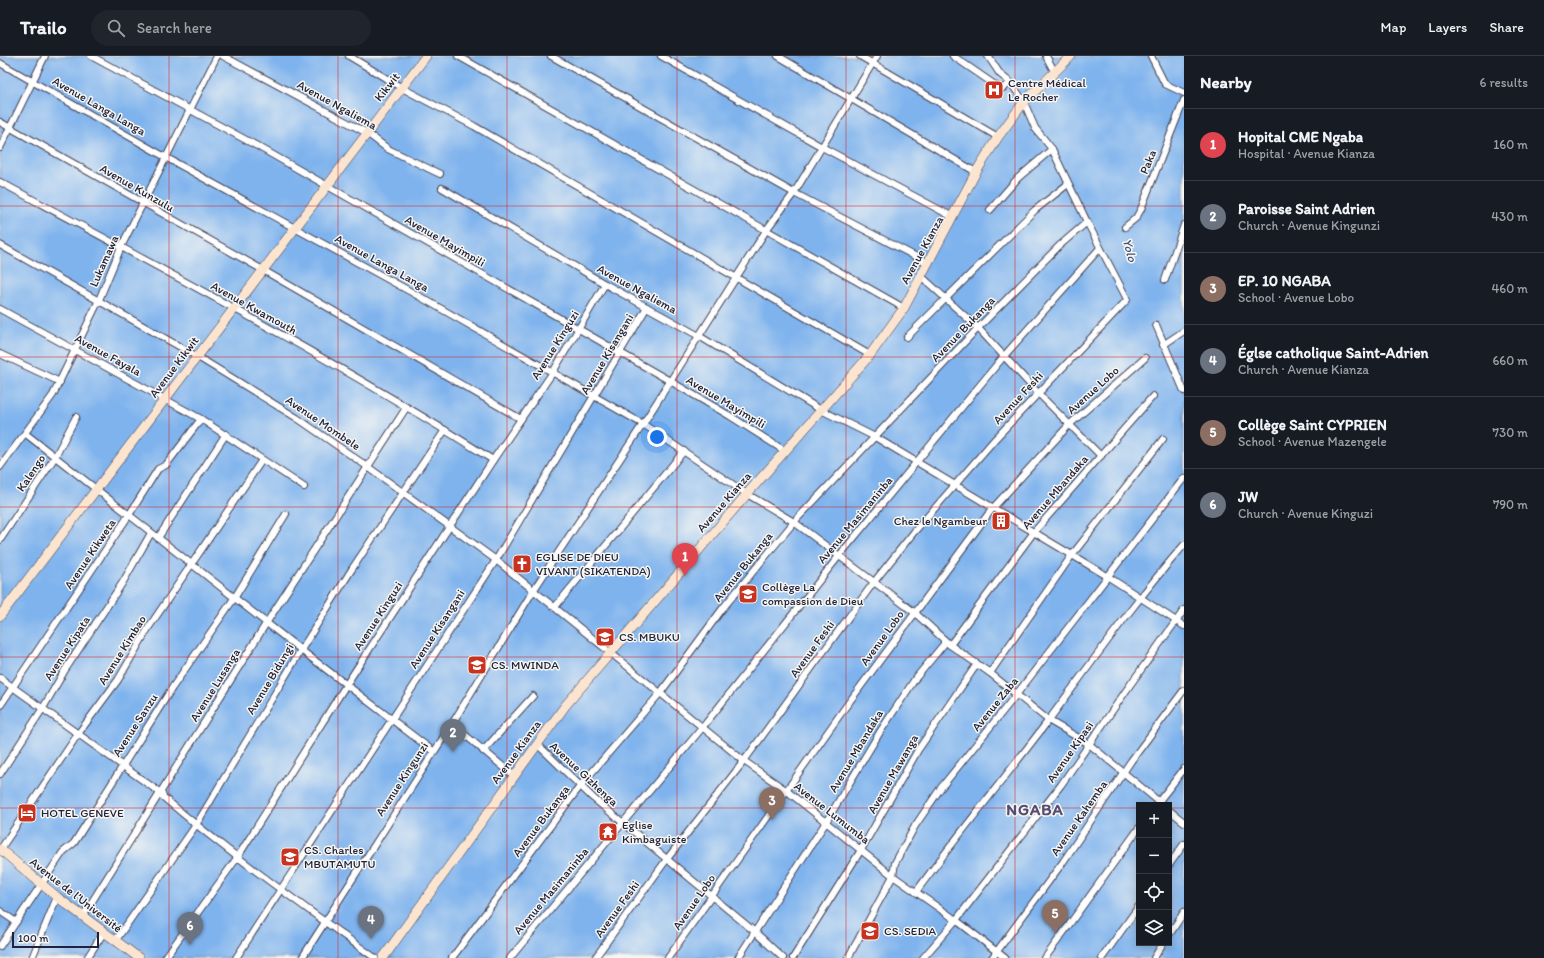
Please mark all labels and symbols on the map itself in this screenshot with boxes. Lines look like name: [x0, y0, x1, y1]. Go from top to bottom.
street label: Kikwit: [371, 69, 403, 104]
street label: Avenue Langa Langa: [50, 74, 149, 139]
place label: Centre Médical Le Rocher: [1008, 76, 1086, 104]
street label: Avenue Ngaliema: [295, 77, 380, 133]
hospital icon: Centre Médical Le Rocher: [983, 79, 1005, 101]
street label: Paka: [1137, 148, 1159, 176]
street label: Avenue Kunzulu: [97, 161, 177, 215]
street label: Avenue Mayimpili: [402, 212, 488, 270]
street label: Avenue Kianza: [898, 213, 947, 286]
street label: Avenue Langa Langa: [333, 231, 432, 295]
street label: Lukamawa: [86, 232, 122, 289]
water label: Yolo: [1120, 237, 1141, 264]
street label: Avenue Ngaliema: [595, 261, 680, 317]
street label: Avenue Kwamouth: [209, 279, 300, 338]
street label: Avenue Bukanga: [928, 293, 998, 365]
street label: Avenue Kinguzi: [528, 308, 582, 382]
street label: Avenue Kisangani: [578, 311, 636, 397]
street label: Avenue Fayala: [72, 331, 144, 379]
street label: Avenue Kikwit: [146, 333, 202, 400]
street label: Avenue Lobo: [1064, 363, 1122, 417]
street label: Avenue Feshi: [990, 369, 1046, 427]
street label: Avenue Mayimpili: [684, 373, 768, 431]
street label: Avenue Mombele: [283, 393, 363, 453]
your location: [647, 427, 667, 447]
street label: Avenue Mbandaka: [1019, 451, 1092, 532]
street label: Kalengo: [14, 452, 48, 494]
street label: Avenue Kianza: [694, 468, 754, 535]
street label: Avenue Masimaninba: [815, 474, 895, 566]
building icon: Chez le Ngambeur: [990, 510, 1012, 532]
place label: Chez le Ngambeur: [894, 514, 987, 528]
street label: Avenue Kikweta: [61, 516, 119, 592]
street label: Avenue Bukanga: [711, 529, 776, 605]
pin: 1: [672, 543, 698, 576]
place label: EGLISE DE DIEU VIVANT (SIKATENDA): [536, 550, 651, 578]
church icon: EGLISE DE DIEU VIVANT (SIKATENDA): [511, 553, 533, 575]
street label: Avenue Kinguzi: [351, 579, 405, 653]
place label: Collège La compassion de Dieu: [762, 580, 864, 608]
school or university icon: Collège La compassion de Dieu: [737, 583, 759, 605]
street label: Avenue Kisangani: [406, 587, 468, 671]
street label: Avenue Lobo: [857, 608, 907, 668]
street label: Avenue Kipata: [41, 613, 93, 683]
street label: Avenue Kimbao: [95, 613, 149, 687]
street label: Avenue Feshi: [787, 618, 837, 680]
school or university icon: CS. MBUKU: [594, 626, 616, 648]
place label: CS. MBUKU: [619, 630, 680, 644]
street label: Avenue Bidungi: [243, 641, 297, 717]
street label: Avenue Lusanga: [187, 645, 243, 724]
school or university icon: CS. MWINDA: [466, 654, 488, 676]
place label: CS. MWINDA: [491, 658, 559, 672]
street label: Avenue Zaba: [969, 674, 1021, 734]
street label: Avenue Sanzu: [109, 691, 161, 759]
street label: Avenue Mbandaka: [826, 707, 887, 795]
street label: Avenue Kianza: [488, 717, 544, 787]
pin: 2: [440, 719, 466, 752]
street label: Avenue Kipasi: [1044, 719, 1096, 785]
street label: Avenue Mawanga: [865, 731, 922, 816]
street label: Avenue Kingunzi: [373, 739, 431, 819]
street label: Avenue Gizhenga: [547, 739, 622, 810]
street label: Avenue Kahemba: [1048, 777, 1111, 858]
street label: Avenue Lumumba: [791, 779, 873, 847]
street label: Avenue Bukanga: [510, 782, 573, 859]
pin: 3: [759, 787, 785, 820]
district label: NGABA: [1006, 800, 1064, 819]
hotel icon: HOTEL GENEVE: [16, 802, 38, 824]
place label: HOTEL GENEVE: [41, 806, 124, 820]
place label: Eglise Kimbaguiste: [622, 818, 687, 846]
temple icon: Eglise Kimbaguiste: [597, 821, 619, 843]
place label: CS. Charles MBUTAMUTU: [304, 843, 376, 871]
street label: Avenue Masimaninba: [511, 845, 591, 937]
school or university icon: CS. Charles MBUTAMUTU: [279, 846, 301, 868]
street label: Avenue de l’Université: [27, 855, 125, 935]
street label: Avenue Lobo: [670, 871, 718, 933]
street label: Avenue Feshi: [592, 878, 642, 940]
pin: 5: [1042, 900, 1068, 933]
pin: 4: [358, 906, 384, 939]
pin: 6: [177, 912, 203, 945]
school or university icon: CS. SEDIA: [859, 920, 881, 942]
place label: CS. SEDIA: [884, 924, 937, 938]
scale bar: [12, 930, 99, 949]

